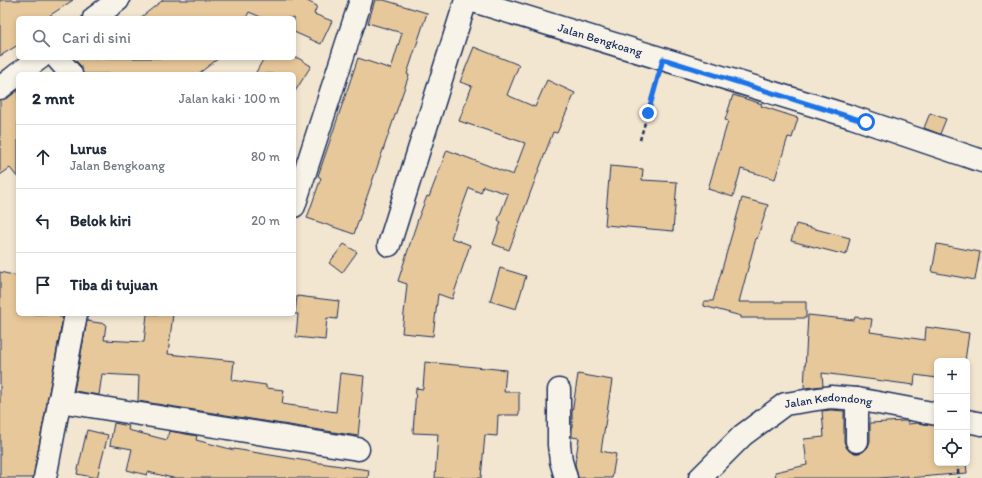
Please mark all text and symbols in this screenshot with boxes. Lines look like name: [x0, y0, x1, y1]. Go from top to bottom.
search box: [16, 16, 296, 60]
street label: Jalan Bengkoang: [556, 20, 645, 60]
icon: search: [30, 27, 52, 49]
text: Cari di sini: [62, 29, 131, 47]
text: 2 mnt: [32, 88, 75, 108]
text: Jalan kaki · 100 m: [179, 91, 280, 106]
route end: [639, 104, 657, 122]
route start: [857, 113, 875, 131]
text: Lurus: [70, 140, 107, 158]
icon: ahead: [32, 146, 54, 168]
text: 80 m: [251, 149, 280, 164]
text: Jalan Bengkoang: [70, 158, 165, 173]
icon: left: [32, 210, 54, 232]
text: Belok kiri: [70, 212, 131, 230]
text: 20 m: [251, 213, 280, 228]
icon: arrive: [32, 274, 54, 296]
text: Tiba di tujuan: [70, 276, 158, 294]
map controls: [934, 358, 970, 466]
button: +: [934, 358, 970, 394]
street label: Jalan Kedondong: [784, 390, 875, 411]
button: −: [934, 394, 970, 430]
button: locate: [934, 430, 970, 466]

